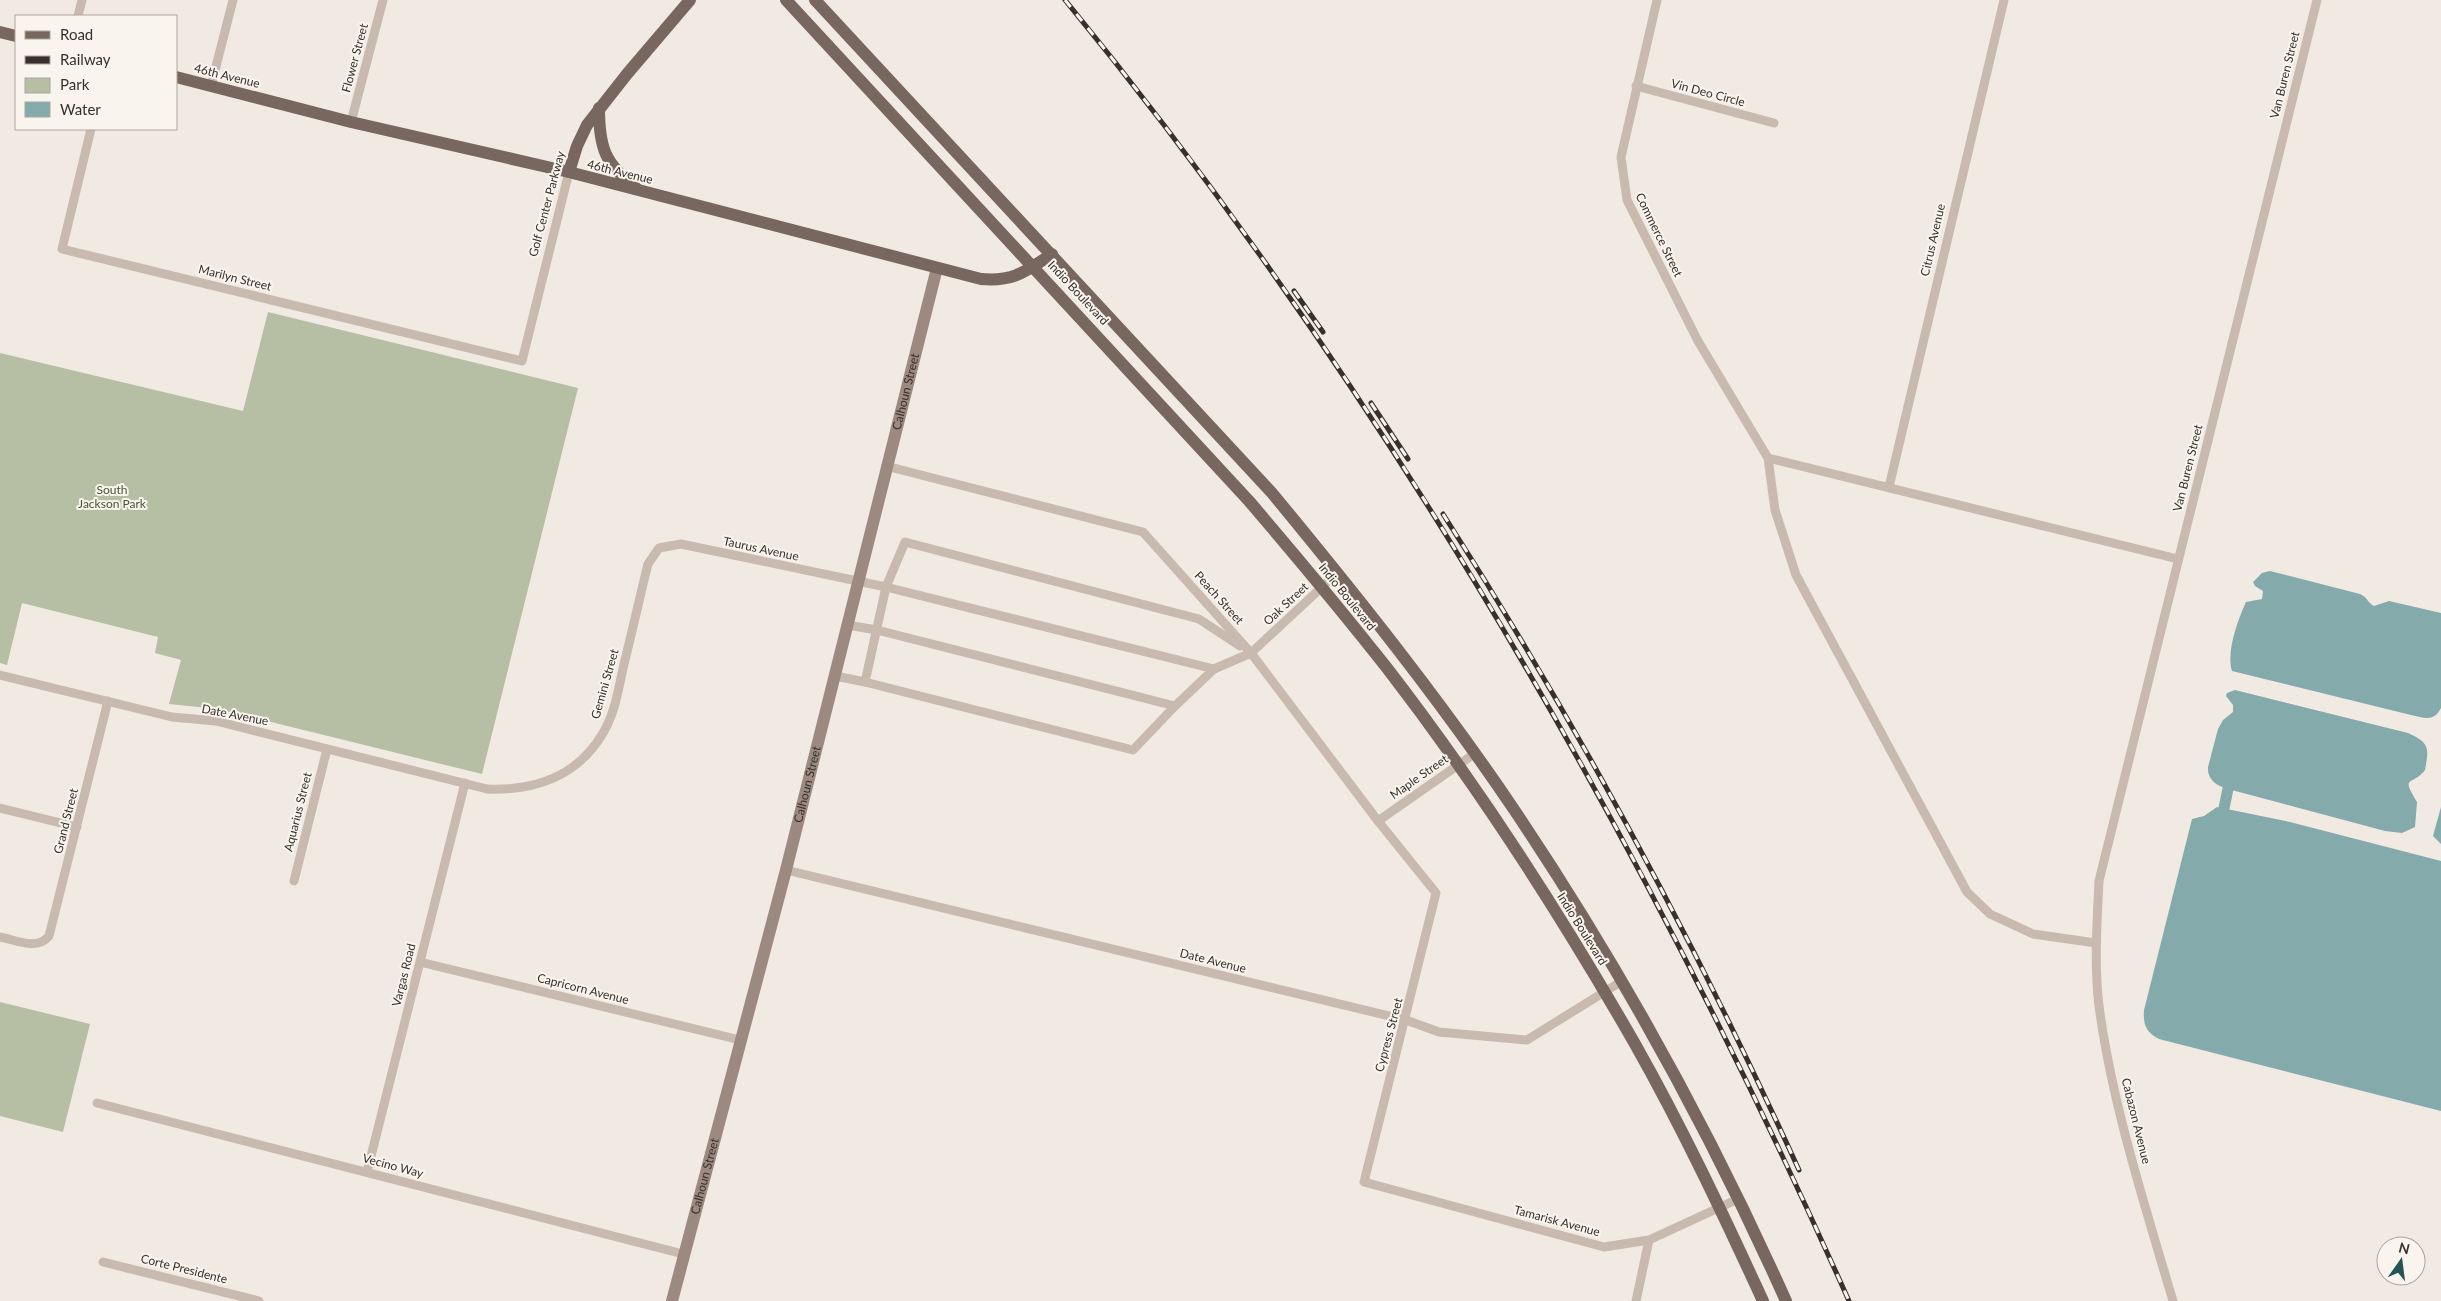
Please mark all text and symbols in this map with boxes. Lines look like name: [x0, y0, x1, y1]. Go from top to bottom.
legend: [15, 15, 178, 130]
street label: Flower Street: [338, 21, 371, 94]
text: Road: [60, 25, 93, 43]
street label: Van Buren Street: [2266, 29, 2303, 120]
text: Railway: [60, 50, 111, 68]
street label: 46th Avenue: [193, 60, 262, 91]
text: Park: [60, 75, 90, 93]
street label: Vin Deo Circle: [1670, 75, 1747, 110]
text: Water: [60, 100, 101, 118]
street label: Golf Center Parkway: [525, 149, 568, 258]
street label: 46th Avenue: [586, 156, 655, 187]
street label: Commerce Street: [1633, 190, 1687, 280]
street label: Citrus Avenue: [1917, 202, 1948, 278]
street label: Indio Boulevard: [1045, 257, 1112, 328]
street label: Marilyn Street: [197, 261, 274, 294]
street label: Calhoun Street: [889, 351, 922, 431]
street label: Van Buren Street: [2169, 422, 2206, 513]
park label: South Jackson Park: [78, 482, 147, 511]
street label: Taurus Avenue: [722, 533, 800, 564]
street label: Indio Boulevard: [1316, 560, 1379, 633]
street label: Peach Street: [1192, 568, 1248, 628]
street label: Oak Street: [1260, 579, 1312, 628]
street label: Gemini Street: [587, 647, 622, 721]
street label: Date Avenue: [200, 701, 270, 728]
street label: Calhoun Street: [790, 744, 824, 824]
street label: Maple Street: [1387, 751, 1451, 802]
street label: Aquarius Street: [280, 770, 315, 853]
street label: Grand Street: [50, 786, 81, 855]
street label: Indio Boulevard: [1554, 890, 1611, 968]
street label: Vargas Road: [388, 942, 419, 1008]
street label: Date Avenue: [1178, 945, 1248, 976]
street label: Capricorn Avenue: [536, 970, 630, 1007]
street label: Cypress Street: [1371, 995, 1406, 1074]
street label: Cabazon Avenue: [2119, 1076, 2154, 1165]
street label: Calhoun Street: [687, 1136, 722, 1216]
street label: Vecino Way: [361, 1150, 426, 1181]
street label: Tamarisk Avenue: [1512, 1202, 1602, 1239]
north arrow: [2376, 1236, 2426, 1286]
text: N: [2397, 1238, 2412, 1257]
street label: Corte Presidente: [139, 1251, 229, 1287]

